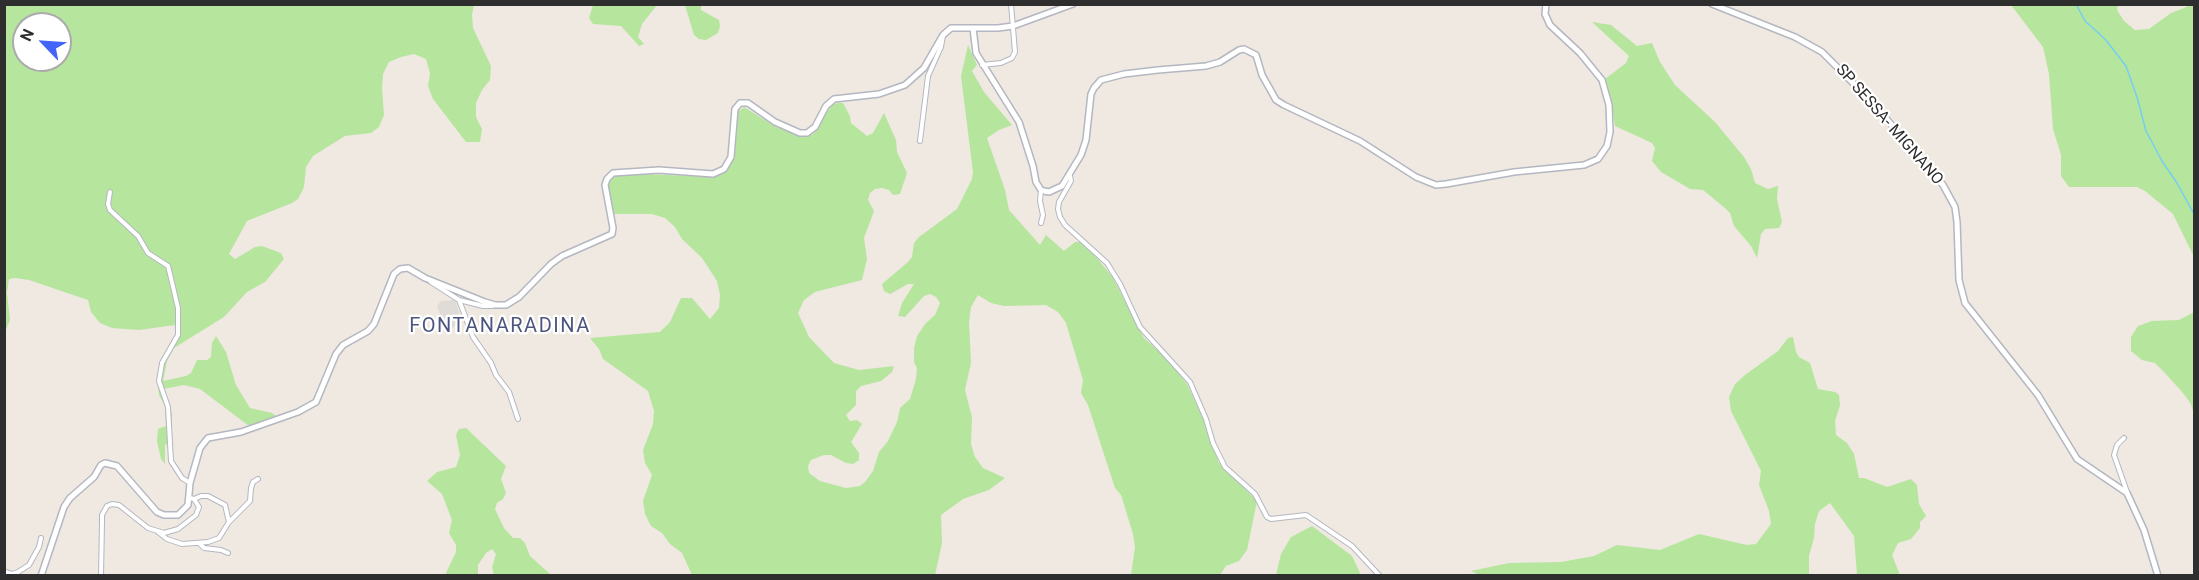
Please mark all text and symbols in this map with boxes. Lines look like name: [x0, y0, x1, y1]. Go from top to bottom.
north arrow: [12, 12, 72, 72]
text: N: [16, 26, 38, 44]
street label: SP SESSA- MIGNANO: [1831, 61, 1947, 189]
district label: FONTANARADINA: [409, 315, 591, 339]

